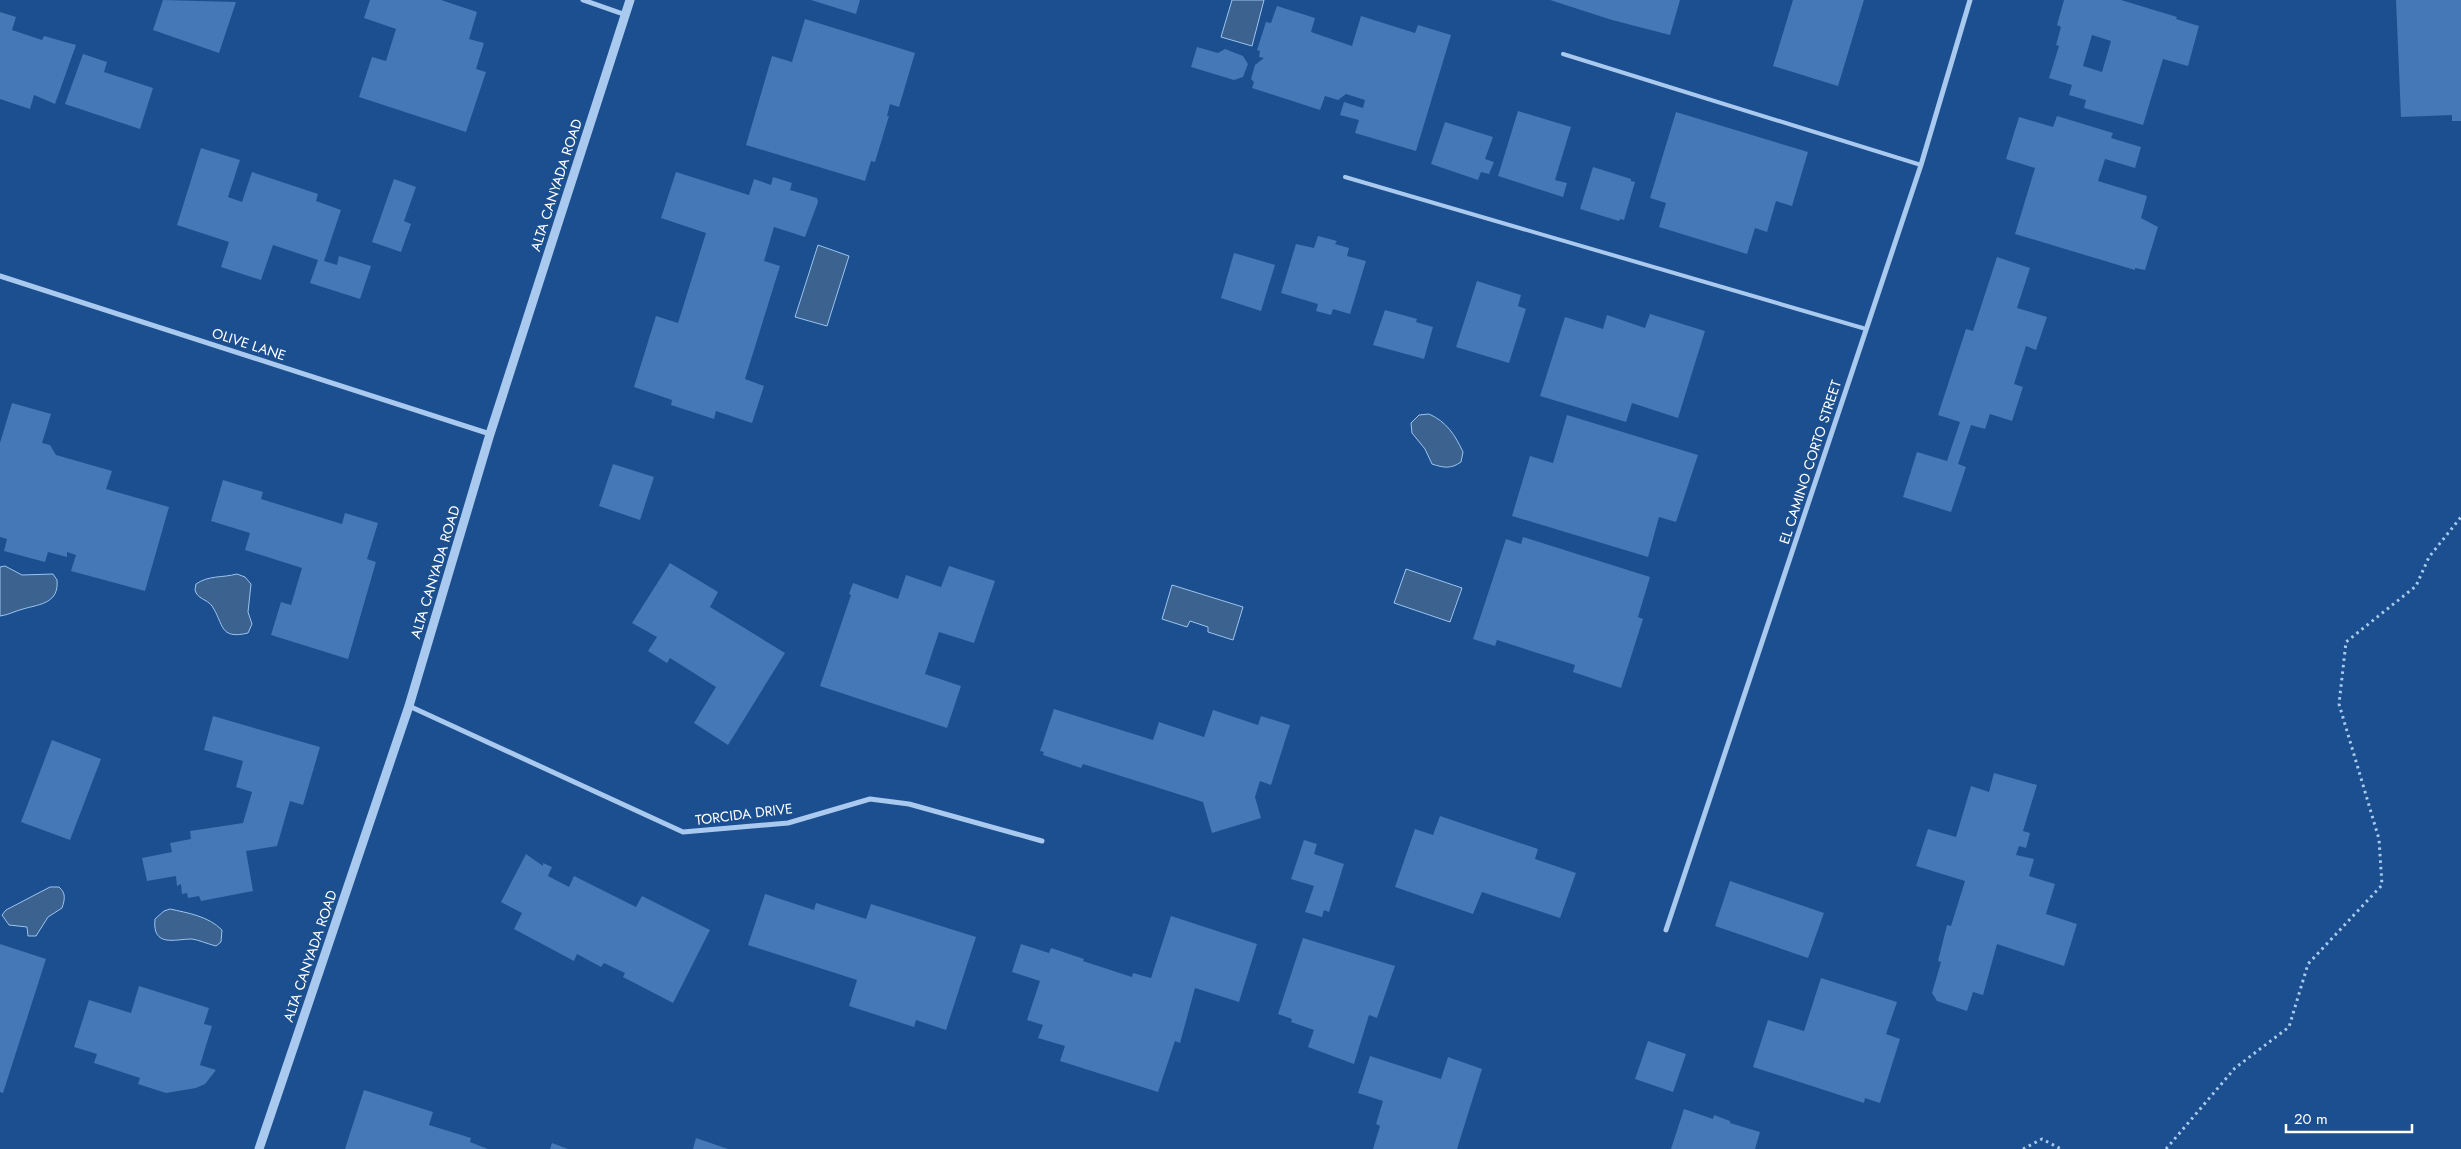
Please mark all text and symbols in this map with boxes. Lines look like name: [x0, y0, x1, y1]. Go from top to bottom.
street label: ALTA CANYADA ROAD: [525, 116, 587, 254]
street label: OLIVE LANE: [210, 323, 288, 365]
street label: EL CAMINO CORTO STREET: [1774, 377, 1846, 547]
street label: ALTA CANYADA ROAD: [405, 503, 465, 641]
street label: TORCIDA DRIVE: [694, 798, 794, 830]
street label: ALTA CANYADA ROAD: [278, 887, 342, 1025]
scale bar: [2286, 1102, 2412, 1134]
text: 20 m: [2294, 1108, 2328, 1130]

